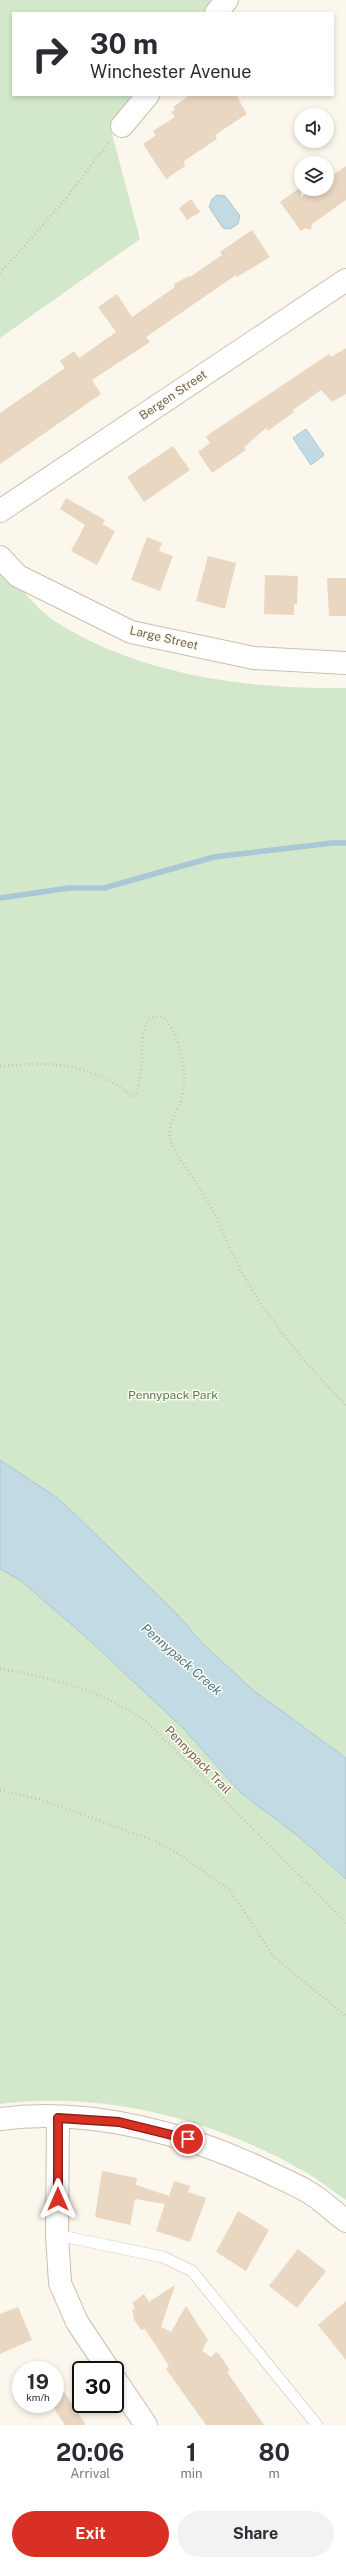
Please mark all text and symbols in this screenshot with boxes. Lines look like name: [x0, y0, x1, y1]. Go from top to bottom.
text: 30 m: [90, 27, 158, 60]
icon: right: [24, 28, 76, 80]
text: Winchester Avenue: [90, 61, 251, 82]
map controls: [294, 108, 334, 196]
button: sound: [294, 108, 334, 148]
button: layers: [294, 156, 334, 196]
street label: Bergen Street: [137, 367, 210, 423]
street label: Large Street: [128, 623, 200, 653]
park label: Pennypack Park: [128, 1388, 218, 1402]
water label: Pennypack Creek: [138, 1620, 225, 1698]
street label: Pennypack Trail: [162, 1723, 234, 1797]
pin: [171, 2122, 205, 2156]
icon: arrive: [177, 2128, 199, 2150]
position arrow: [37, 2178, 79, 2220]
speed limit sign: 30: [72, 2361, 124, 2413]
text: 19: [27, 2370, 49, 2394]
text: km/h: [26, 2391, 50, 2403]
text: 20:06: [56, 2438, 124, 2466]
text: 1: [186, 2438, 197, 2466]
text: 80: [258, 2438, 290, 2466]
text: Arrival: [70, 2466, 110, 2481]
text: min: [180, 2466, 202, 2481]
text: m: [269, 2466, 280, 2481]
button: Exit: [12, 2511, 169, 2557]
button: Share: [177, 2511, 334, 2557]

